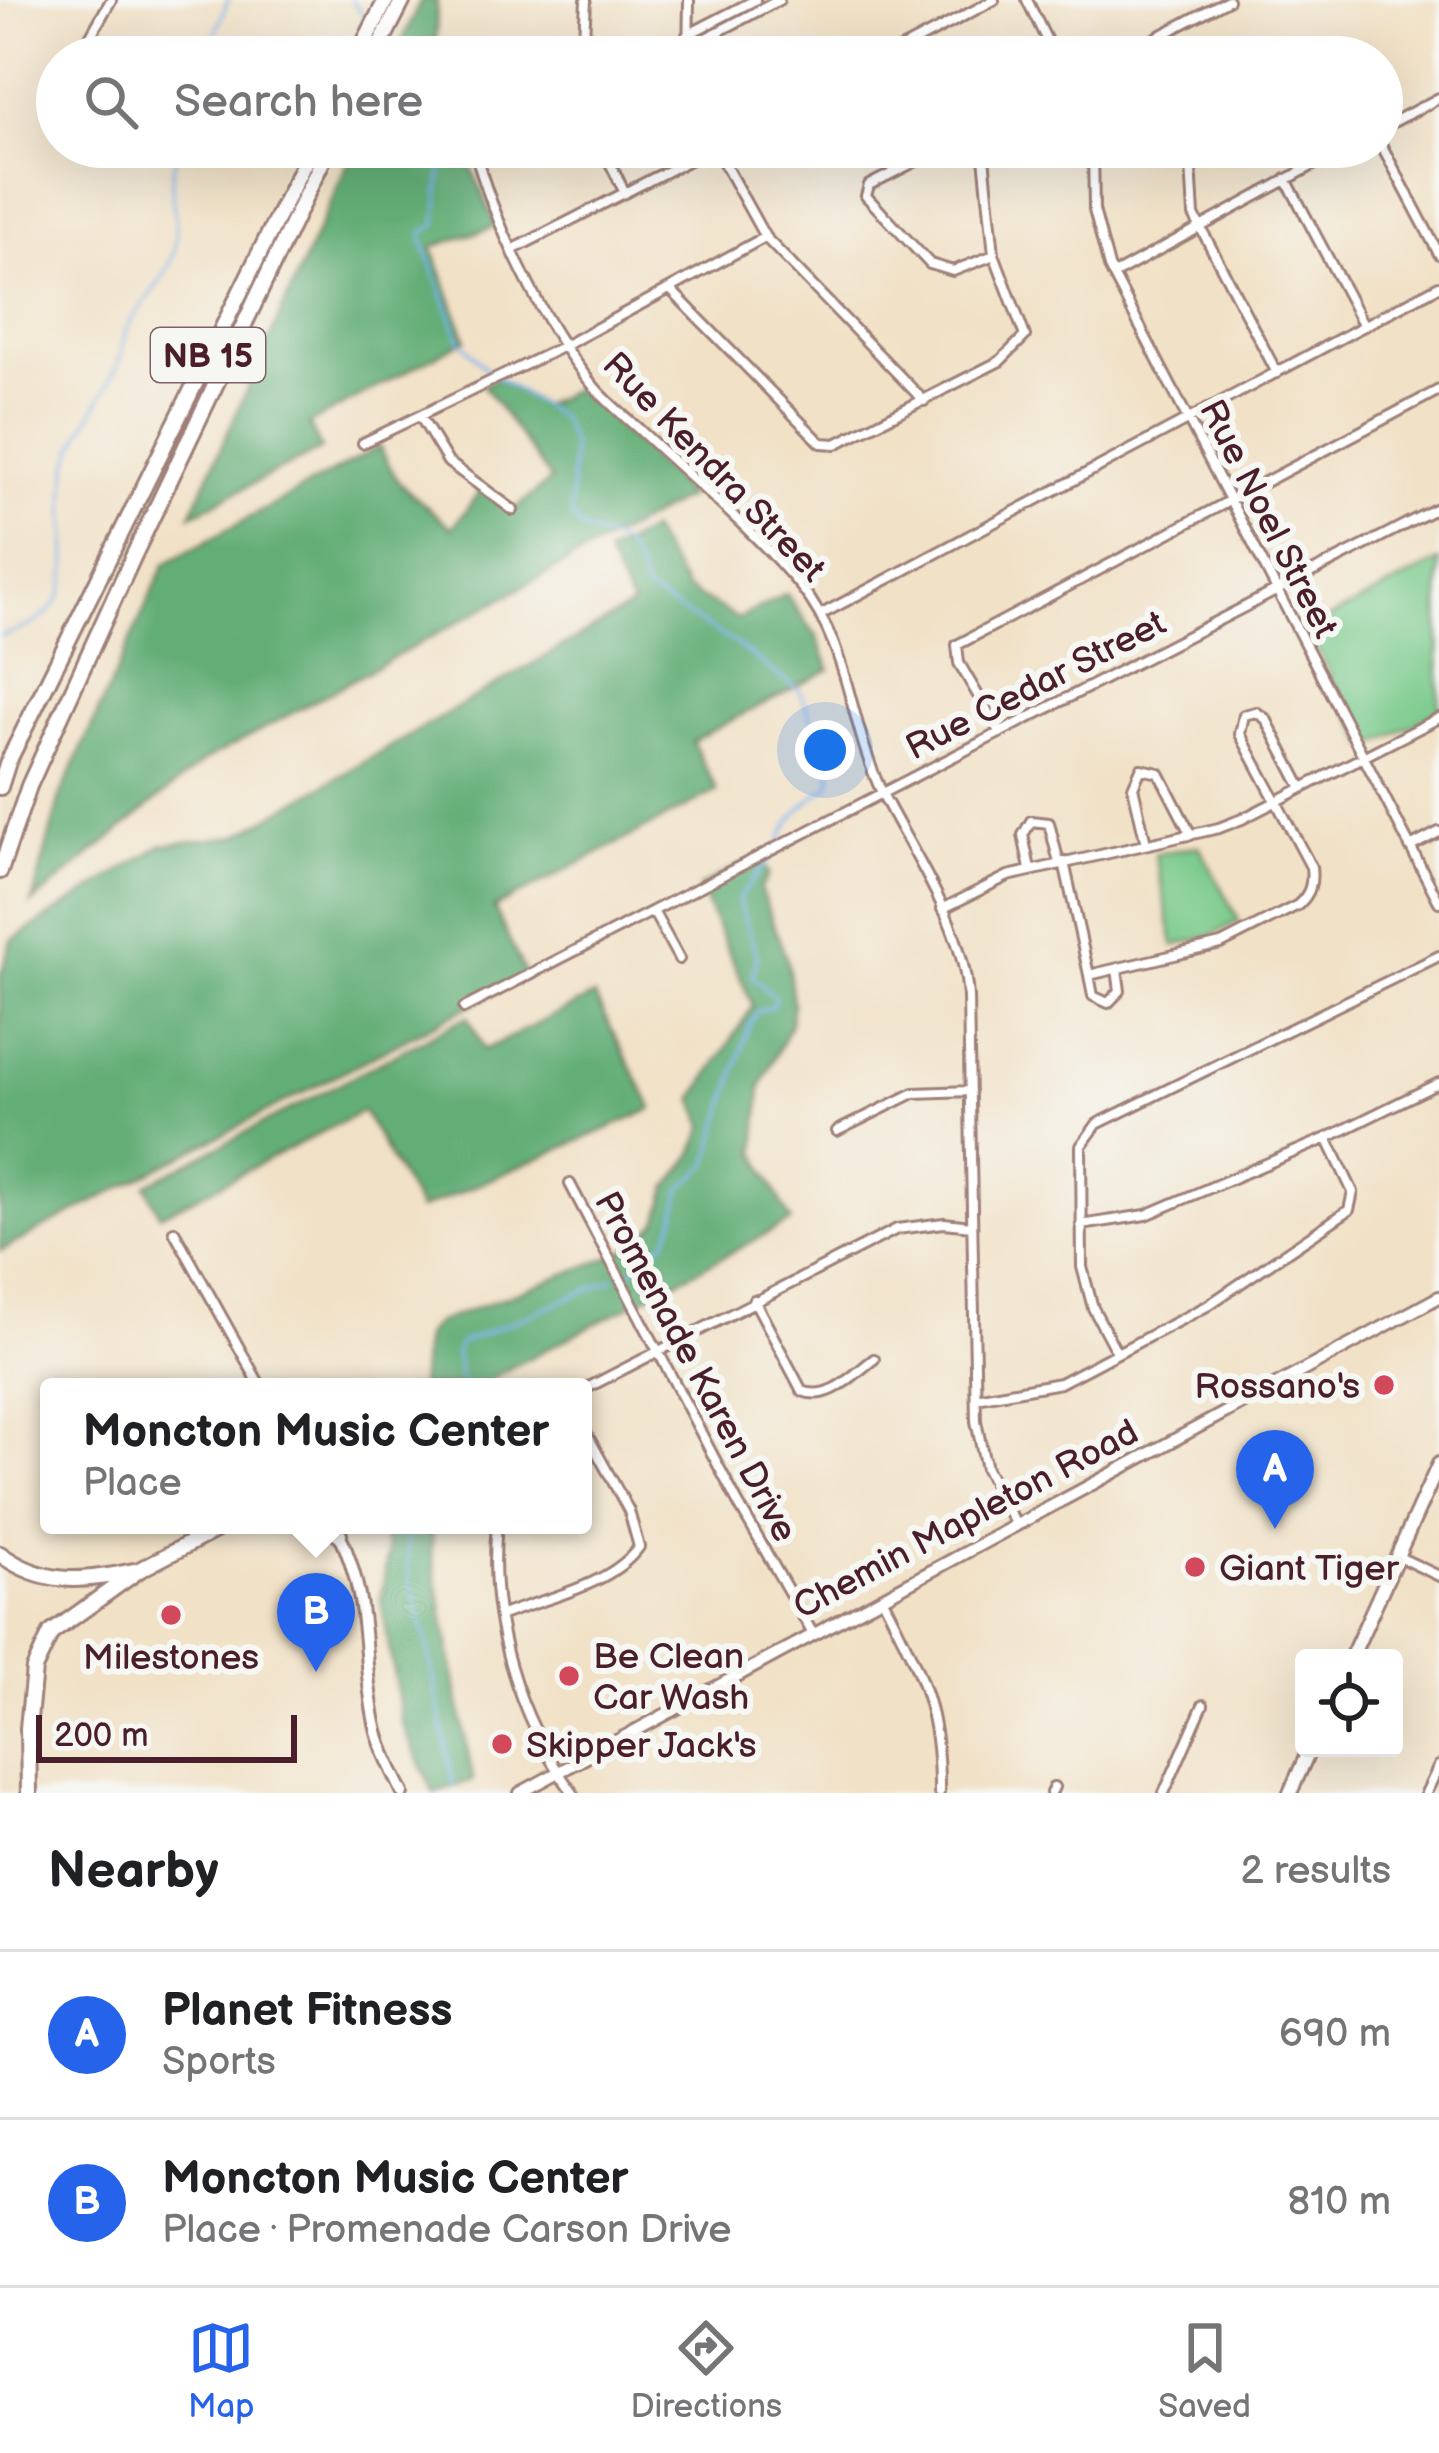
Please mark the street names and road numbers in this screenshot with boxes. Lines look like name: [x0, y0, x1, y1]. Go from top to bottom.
road number: NB 15: [151, 328, 265, 382]
street label: Rue Kendra Street: [593, 344, 834, 591]
street label: Rue Noel Street: [1189, 393, 1346, 645]
street label: Rue Cedar Street: [899, 602, 1173, 770]
street label: Promenade Karen Drive: [584, 1185, 805, 1550]
street label: Chemin Mapleton Road: [787, 1411, 1146, 1629]

